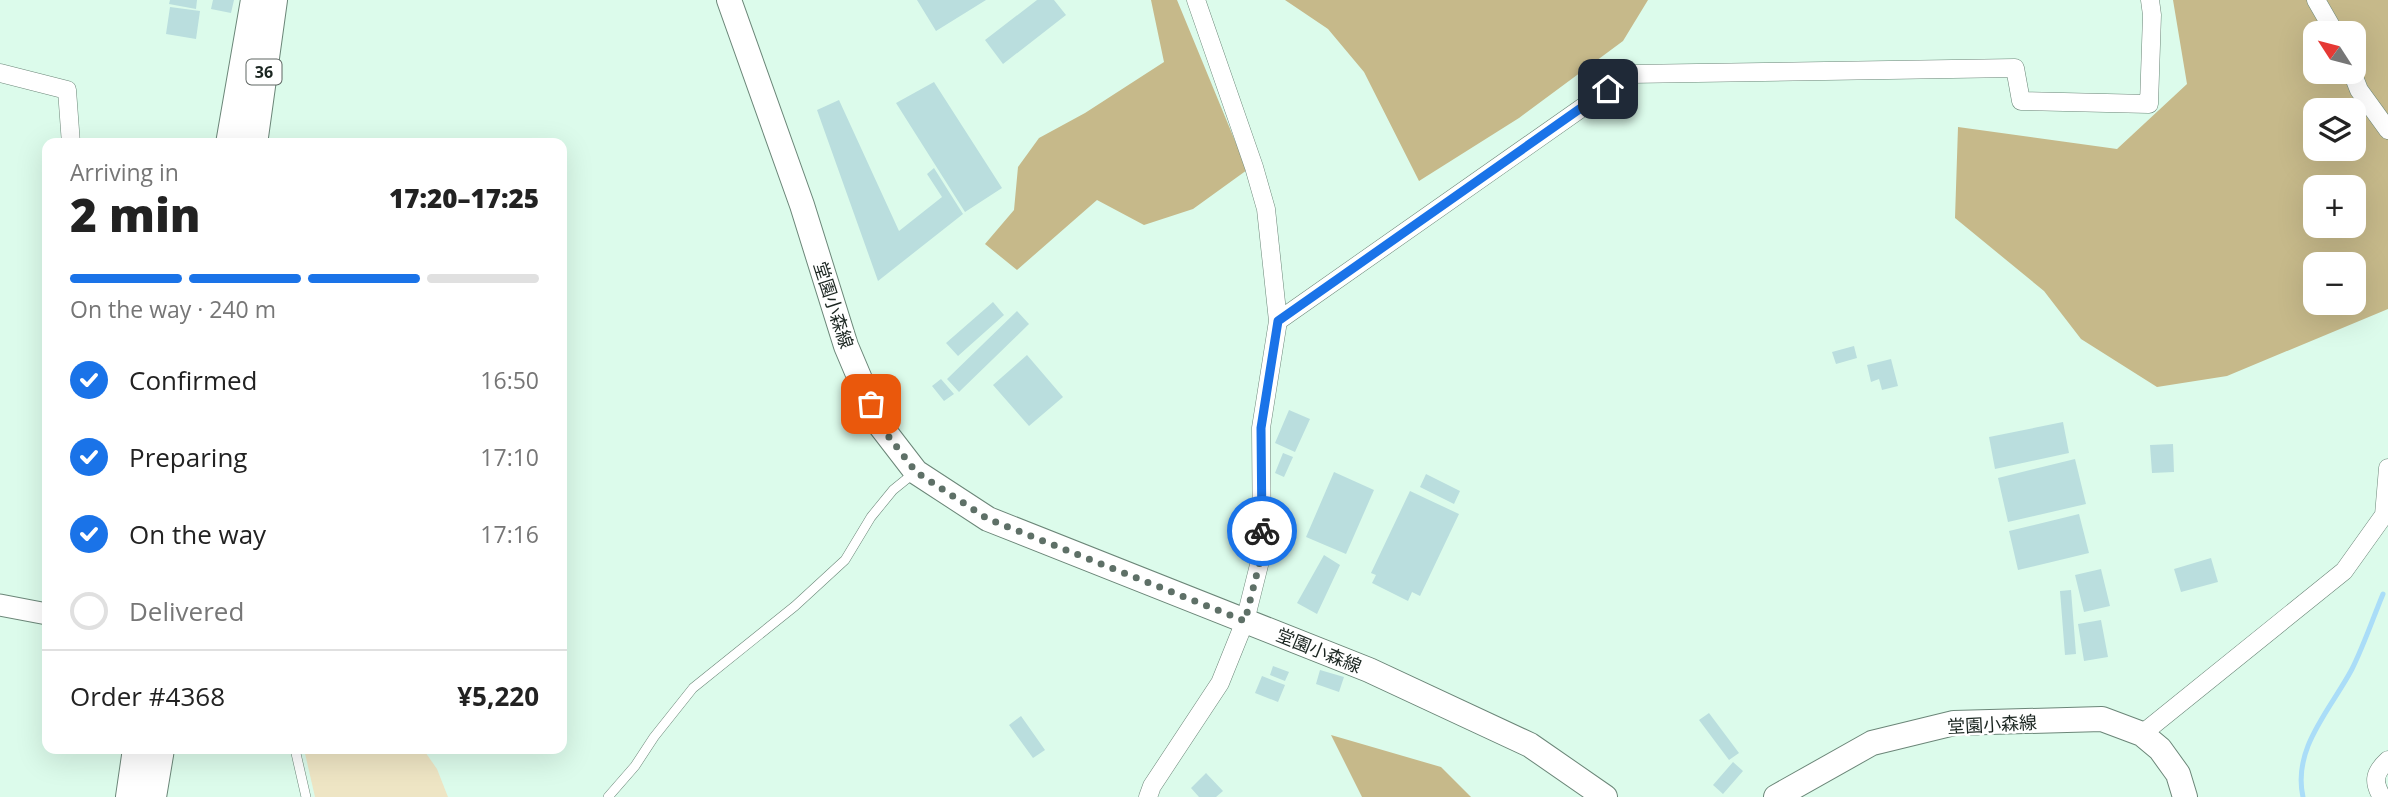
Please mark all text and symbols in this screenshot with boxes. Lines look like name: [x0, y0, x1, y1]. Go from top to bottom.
north arrow: [2303, 21, 2366, 84]
map controls: [2303, 21, 2366, 315]
pin: [1578, 59, 1638, 119]
road number: 36: [246, 60, 282, 85]
icon: home: [1589, 70, 1627, 108]
button: layers: [2303, 98, 2366, 161]
text: Arriving in: [70, 156, 179, 188]
button: +: [2303, 175, 2366, 238]
text: 17:20–17:25: [389, 180, 539, 216]
text: 2 min: [70, 183, 201, 245]
button: −: [2303, 252, 2366, 315]
street label: 堂園小森線: [809, 258, 859, 352]
text: On the way · 240 m: [70, 293, 276, 325]
icon: check: [70, 361, 108, 399]
text: Confirmed: [129, 362, 257, 398]
text: 16:50: [480, 364, 539, 396]
pin: [841, 374, 901, 434]
icon: bag: [852, 385, 890, 423]
icon: check: [70, 438, 108, 476]
text: Preparing: [129, 439, 247, 475]
text: 17:10: [480, 441, 539, 473]
courier: [1227, 496, 1297, 566]
icon: bike: [1243, 512, 1281, 550]
icon: check: [70, 515, 108, 553]
text: On the way: [129, 516, 266, 552]
text: 17:16: [480, 518, 539, 550]
text: Delivered: [129, 593, 244, 629]
street label: 堂園小森線: [1273, 622, 1365, 678]
text: Order #4368: [70, 678, 225, 714]
text: ¥5,220: [457, 678, 539, 714]
street label: 堂園小森線: [1946, 710, 2038, 738]

